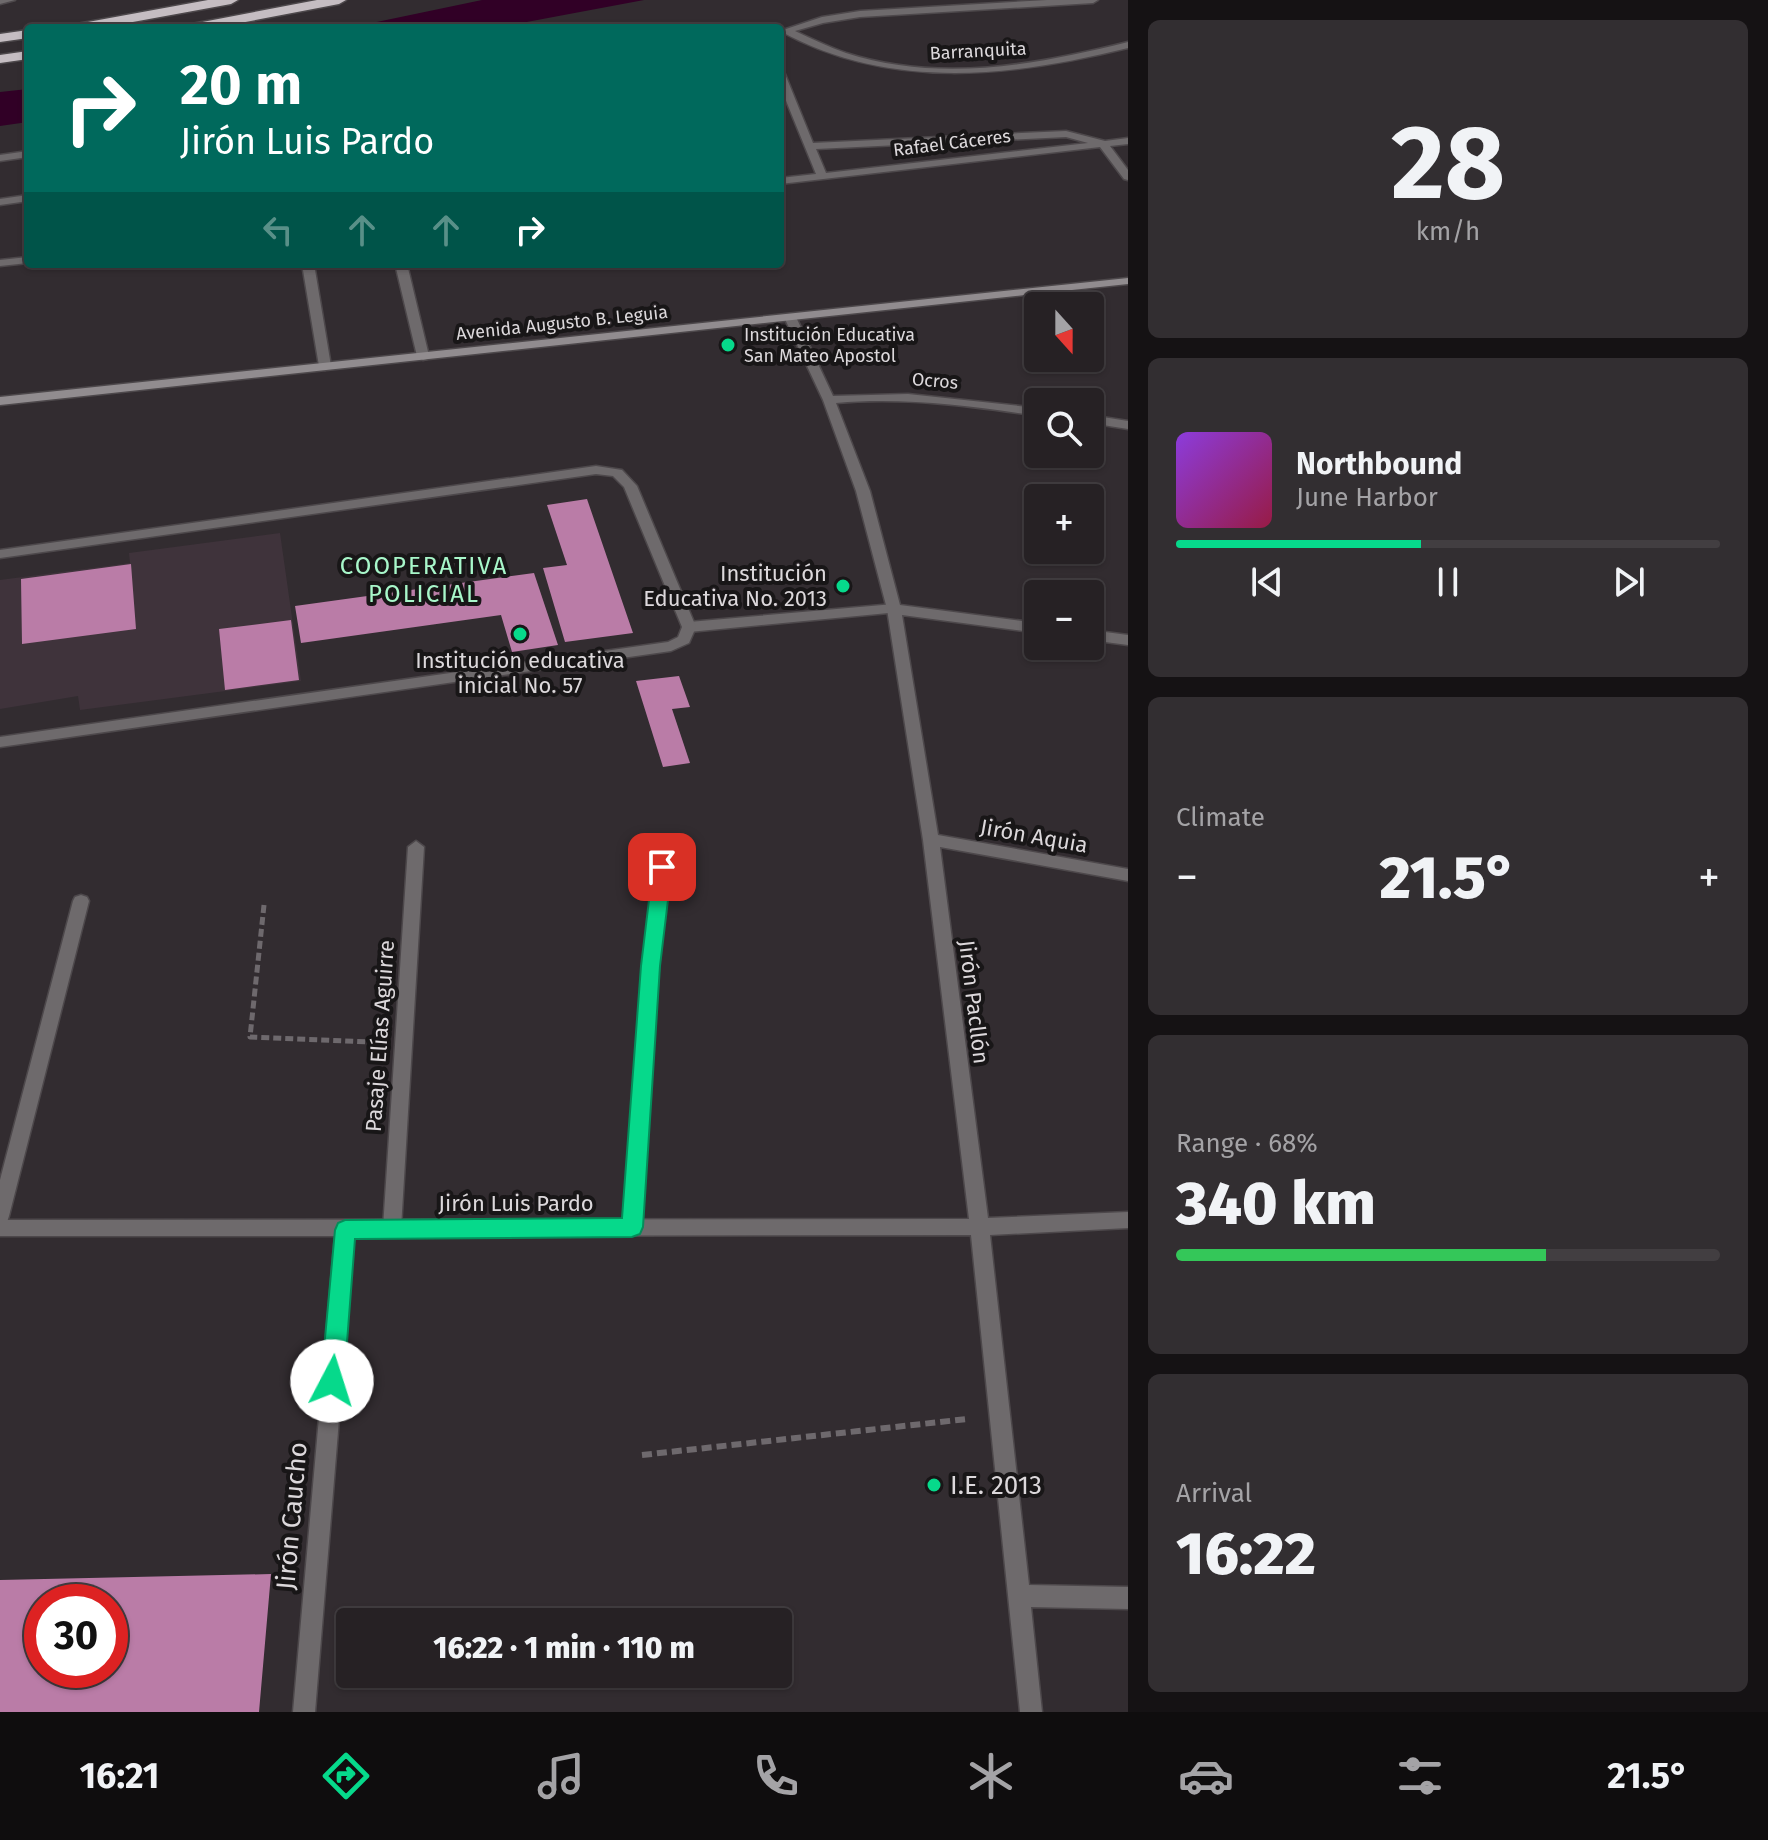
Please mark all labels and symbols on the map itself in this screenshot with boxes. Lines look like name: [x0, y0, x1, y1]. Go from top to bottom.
street label: Barranquita: [929, 37, 1027, 65]
street label: Rafael Cáceres: [892, 125, 1012, 161]
north arrow: [1024, 292, 1104, 372]
street label: Avenida Augusto B. Leguia: [455, 301, 669, 345]
place label: Institución Educativa San Mateo Apostol: [744, 324, 915, 367]
marker: Institución Educativa San Mateo Apostol: [719, 336, 737, 354]
street label: Ocros: [911, 368, 959, 394]
district label: COOPERATIVA POLICIAL: [340, 552, 508, 608]
place label: Institución Educativa No. 2013: [643, 560, 827, 612]
marker: Institución Educativa No. 2013: [834, 577, 852, 595]
marker: Institución educativa inicial No. 57: [511, 625, 529, 643]
place label: Institución educativa inicial No. 57: [415, 647, 625, 699]
street label: Jirón Aquia: [978, 813, 1090, 859]
pin: [628, 833, 696, 901]
street label: Jirón Pacllón: [953, 938, 995, 1066]
street label: Pasaje Elías Aguirre: [360, 939, 400, 1133]
street label: Jirón Luis Pardo: [438, 1190, 594, 1217]
position arrow: [290, 1339, 374, 1423]
street label: Jirón Caucho: [270, 1441, 314, 1591]
place label: I.E. 2013: [950, 1470, 1042, 1501]
marker: I.E. 2013: [925, 1476, 943, 1494]
speed limit sign: 30: [24, 1584, 128, 1688]

